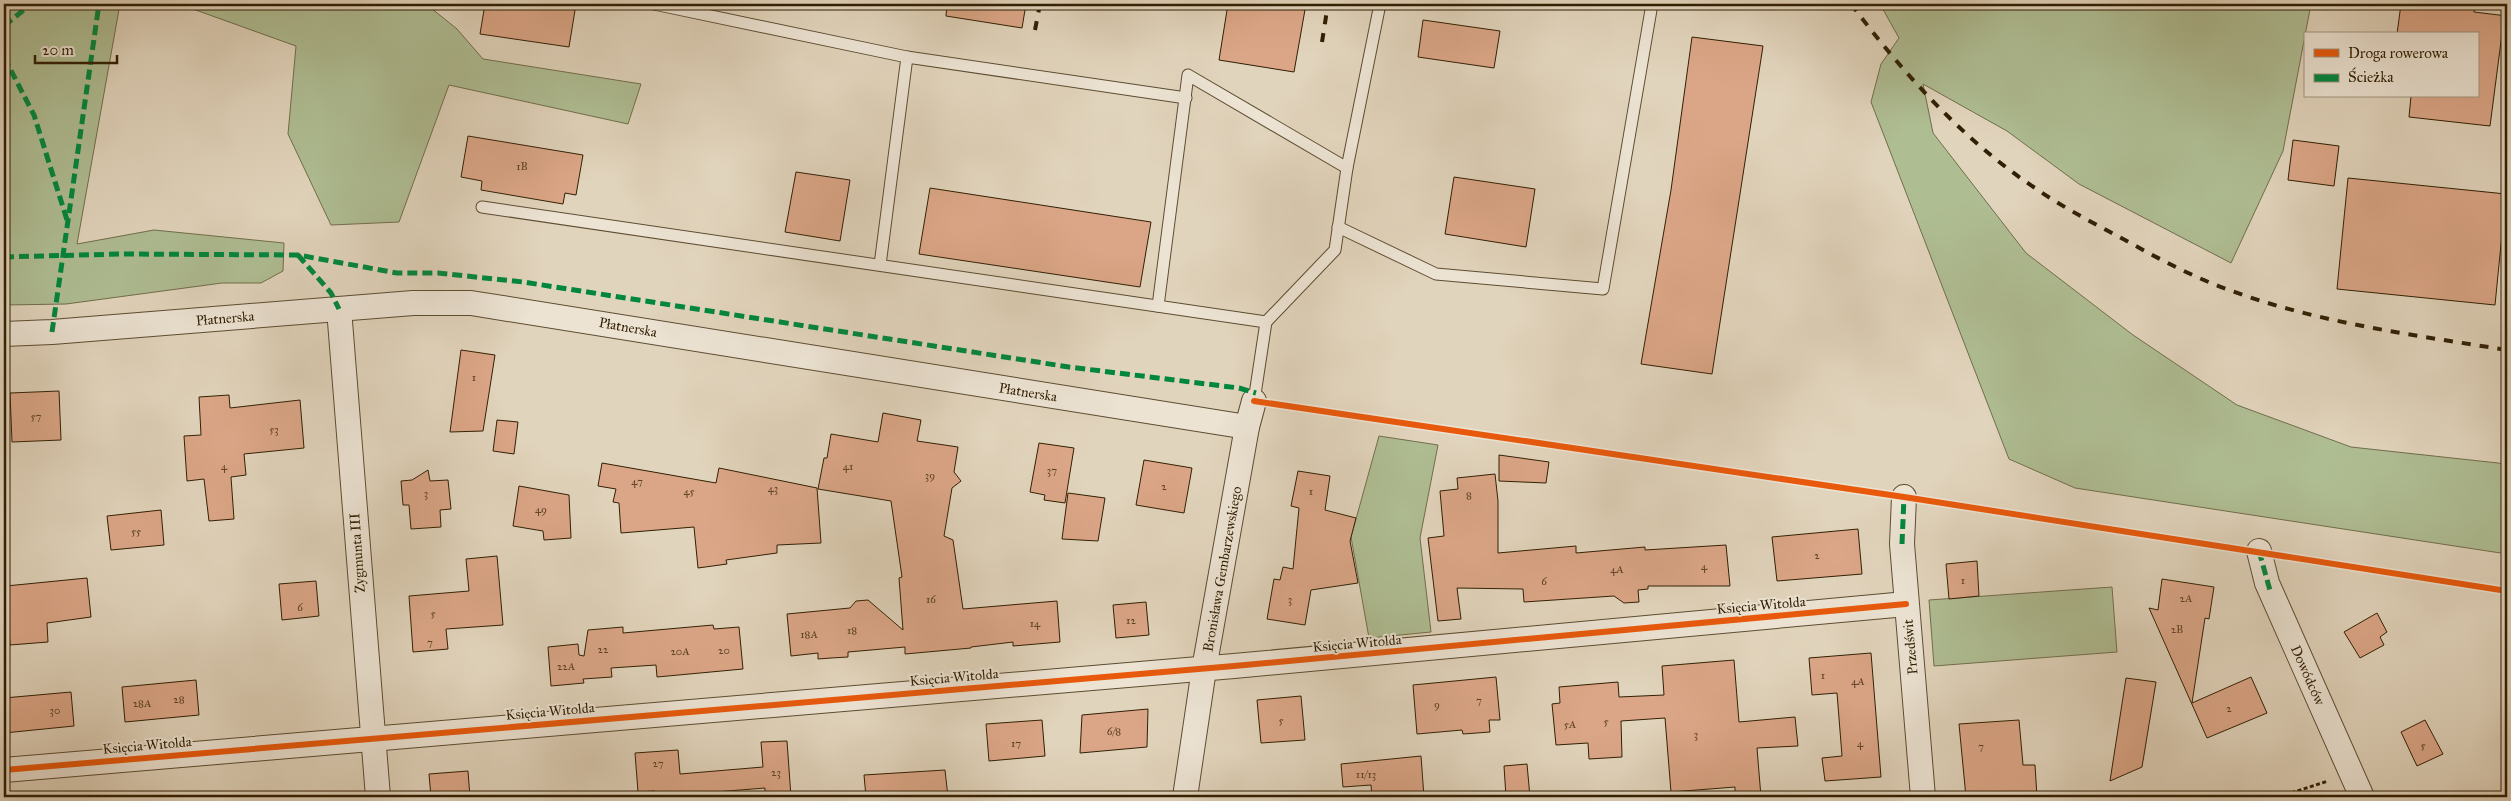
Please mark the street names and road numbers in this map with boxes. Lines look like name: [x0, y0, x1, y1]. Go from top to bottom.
street label: Płatnerska: [195, 307, 255, 330]
street label: Płatnerska: [597, 314, 658, 341]
street label: Płatnerska: [998, 379, 1058, 406]
street label: Bronisława Gembarzewskiego: [1200, 485, 1245, 653]
street label: Zygmunta III: [346, 512, 369, 594]
street label: Księcia Witolda: [1716, 593, 1806, 618]
street label: Przedświt: [1900, 619, 1921, 675]
street label: Księcia Witolda: [1312, 631, 1402, 656]
street label: Dowódców: [2287, 643, 2329, 708]
street label: Księcia Witolda: [909, 665, 999, 690]
street label: Księcia Witolda: [505, 699, 595, 724]
street label: Księcia Witolda: [102, 733, 192, 758]

